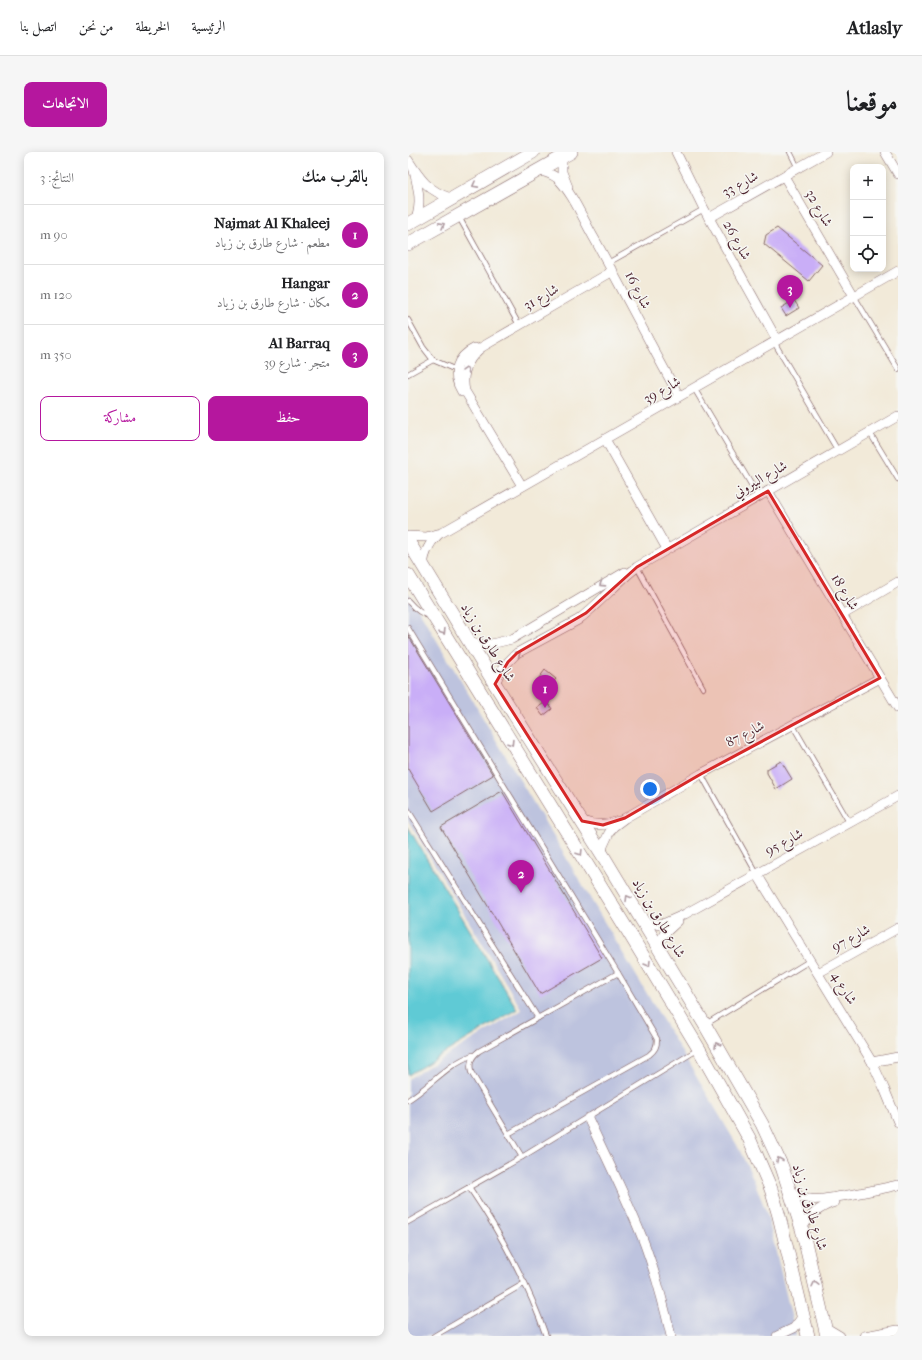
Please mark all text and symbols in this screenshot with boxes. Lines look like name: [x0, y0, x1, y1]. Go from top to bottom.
text: Atlasly: [847, 17, 902, 39]
text: اتصل بنا: [20, 18, 57, 35]
text: من نحن: [79, 18, 114, 35]
text: الخريطة: [136, 18, 170, 35]
text: الرئيسية: [192, 18, 225, 35]
button: الاتجاهات: [24, 82, 107, 127]
text: موقعنا: [846, 85, 898, 118]
map controls: [850, 164, 886, 272]
button: +: [850, 164, 886, 200]
text: بالقرب منك: [302, 166, 368, 186]
street label: شارع 33: [719, 167, 763, 203]
text: النتائج: 3: [40, 170, 74, 185]
one-way arrow: [472, 180, 479, 188]
street label: شارع 32: [799, 186, 836, 231]
button: −: [850, 200, 886, 236]
text: Najmat Al Khaleej: [214, 214, 330, 232]
street label: شارع 26: [717, 217, 755, 264]
one-way arrow: [438, 222, 445, 229]
text: 90 m: [40, 227, 68, 242]
text: 1: [353, 227, 357, 242]
text: مطعم · شارع طارق بن زياد: [215, 235, 330, 250]
button: locate: [850, 236, 886, 272]
street label: شارع 16: [619, 268, 655, 313]
text: Hangar: [281, 274, 330, 292]
pin: 3: [777, 275, 803, 308]
street label: شارع 31: [520, 280, 563, 316]
text: 120 m: [40, 287, 72, 302]
text: 2: [352, 287, 358, 302]
text: مكان · شارع طارق بن زياد: [217, 295, 330, 310]
text: Al Barraq: [269, 334, 330, 352]
text: 350 m: [40, 347, 72, 362]
text: 3: [352, 347, 358, 362]
text: متجر · شارع 39: [264, 355, 330, 370]
one-way arrow: [461, 366, 469, 373]
street label: شارع 39: [640, 373, 685, 410]
button: مشاركة: [40, 396, 200, 441]
button: حفظ: [208, 396, 368, 441]
street label: شارع البيروني: [730, 457, 792, 504]
street label: شارع 18: [825, 571, 862, 615]
one-way arrow: [600, 580, 607, 587]
street label: شارع طارق بن زياد: [455, 600, 519, 686]
one-way arrow: [438, 628, 445, 635]
one-way arrow: [514, 651, 521, 659]
pin: 1: [532, 675, 558, 708]
street label: شارع 87: [723, 717, 769, 754]
one-way arrow: [506, 739, 514, 746]
your location: [640, 779, 660, 799]
street label: شارع 95: [762, 825, 807, 862]
one-way arrow: [575, 849, 582, 856]
pin: 2: [508, 860, 534, 893]
street label: شارع طارق بن زياد: [626, 875, 689, 962]
one-way arrow: [626, 895, 633, 902]
street label: شارع 97: [829, 921, 875, 958]
one-way arrow: [643, 960, 650, 967]
street label: شارع 4: [825, 968, 861, 1009]
one-way arrow: [714, 1042, 721, 1049]
one-way arrow: [775, 1156, 783, 1163]
street label: شارع طارق بن زياد: [786, 1162, 831, 1253]
one-way arrow: [811, 1281, 819, 1288]

